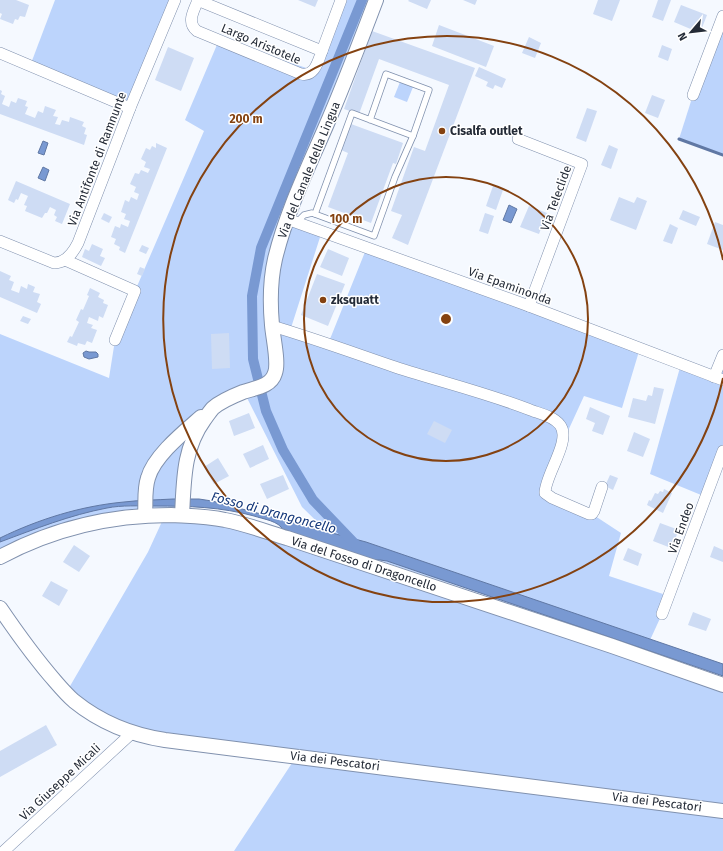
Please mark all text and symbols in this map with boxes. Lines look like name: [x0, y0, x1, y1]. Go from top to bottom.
north arrow: [671, 12, 711, 52]
street label: Largo Aristotele: [219, 21, 303, 67]
text: N: [675, 30, 690, 43]
street label: Via Antifonte di Ramnunte: [65, 90, 129, 228]
street label: Via del Canale della Lingua: [275, 100, 343, 240]
text: 200 m: [229, 112, 263, 126]
place label: Cisalfa outlet: [450, 124, 523, 138]
marker: Cisalfa outlet: [437, 126, 447, 136]
street label: Via Teleclide: [538, 164, 574, 232]
text: 100 m: [330, 212, 362, 226]
street label: Via Epaminonda: [466, 264, 554, 308]
place label: zksquatt: [331, 293, 379, 307]
marker: zksquatt: [318, 295, 328, 305]
centre of rings: [439, 312, 453, 326]
water label: Fosso di Drangoncello: [210, 489, 338, 536]
street label: Via Endeo: [665, 500, 697, 556]
street label: Via del Fosso di Dragoncello: [289, 534, 439, 594]
street label: Via Giuseppe Micali: [17, 741, 103, 823]
street label: Via dei Pescatori: [289, 749, 381, 773]
street label: Via dei Pescatori: [611, 790, 703, 814]

